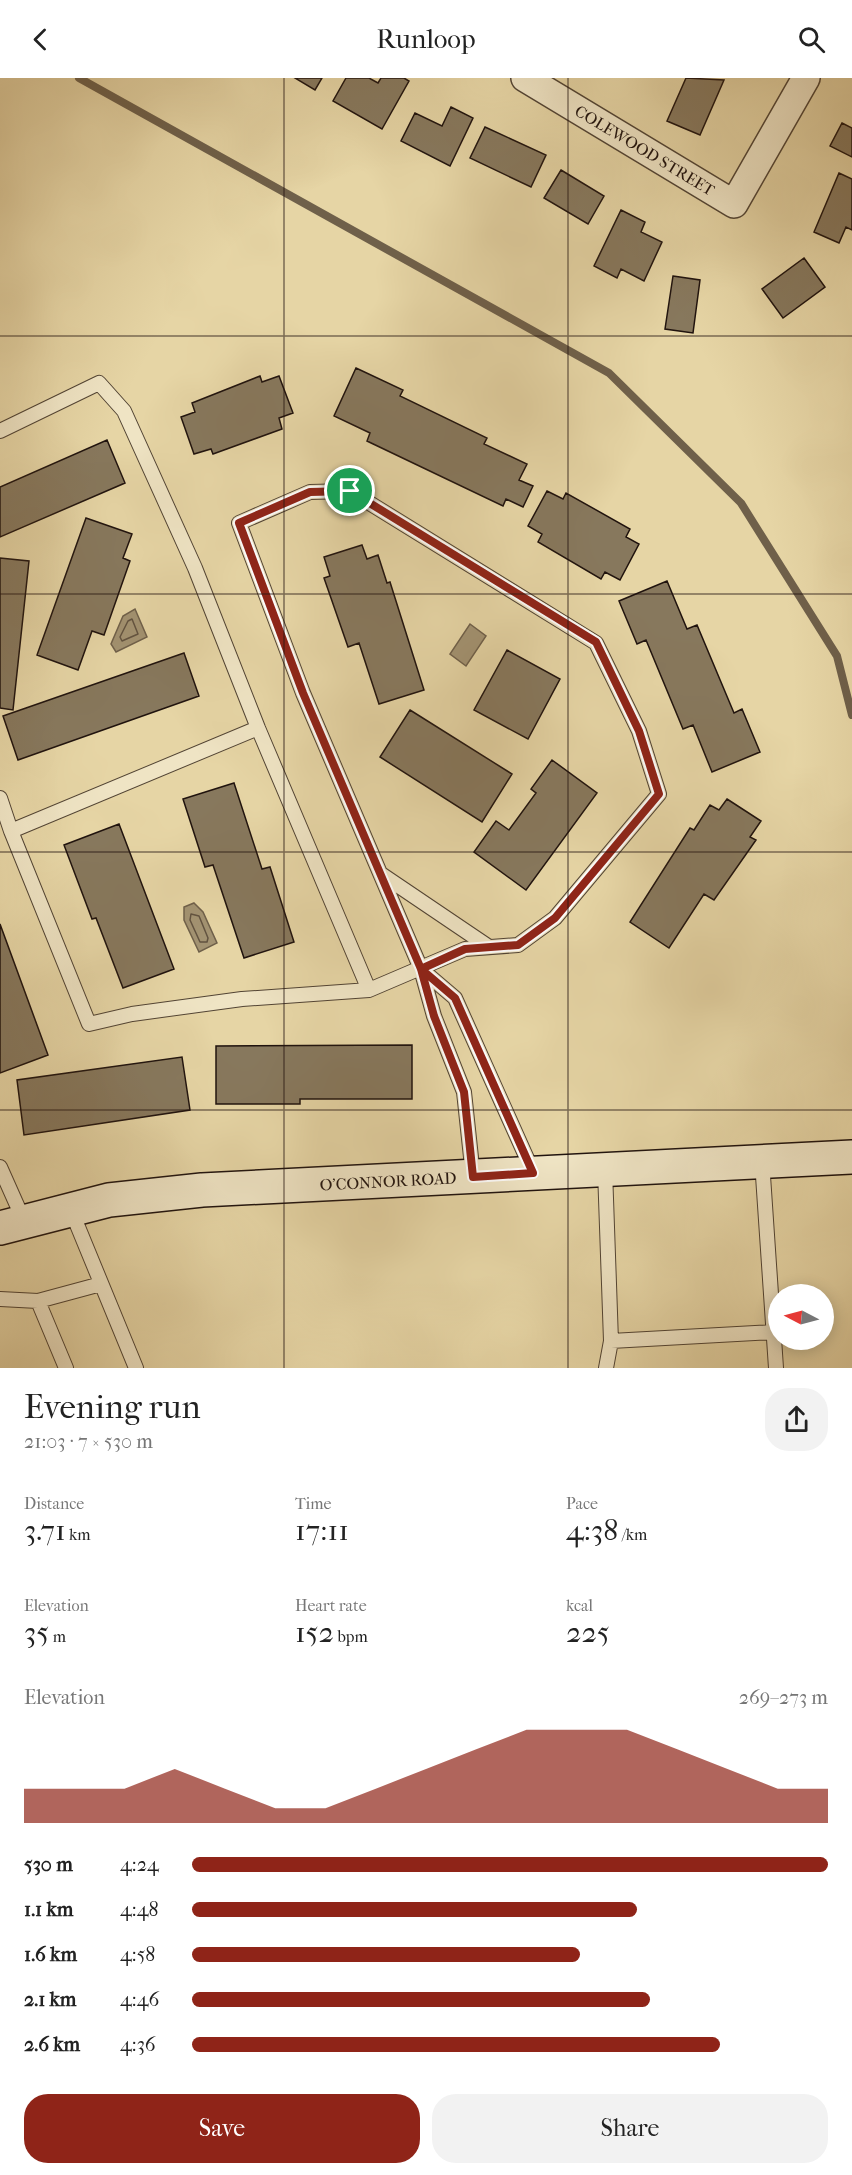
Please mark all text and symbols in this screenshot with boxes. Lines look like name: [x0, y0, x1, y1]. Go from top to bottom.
icon: back: [24, 23, 57, 56]
text: Runloop: [376, 23, 476, 55]
icon: search: [795, 23, 828, 56]
street label: COLEWOOD STREET: [571, 101, 718, 200]
pin: [324, 465, 375, 516]
icon: arrive: [333, 474, 366, 507]
street label: O'CONNOR ROAD: [319, 1168, 457, 1195]
north arrow: [768, 1284, 834, 1350]
map controls: [768, 1284, 834, 1350]
text: Evening run: [24, 1388, 201, 1427]
button: share: [765, 1388, 828, 1451]
text: 21:03 · 7 × 530 m: [24, 1430, 153, 1453]
text: Distance: [24, 1494, 84, 1513]
text: Time: [295, 1494, 331, 1513]
text: Pace: [566, 1494, 598, 1513]
text: 3.71: [24, 1513, 66, 1548]
text: 17:11: [295, 1513, 349, 1548]
text: 4:38: [566, 1513, 618, 1548]
text: km: [66, 1525, 91, 1544]
text: /km: [618, 1525, 647, 1544]
text: Elevation: [24, 1596, 89, 1615]
text: Heart rate: [295, 1596, 367, 1615]
text: kcal: [566, 1596, 593, 1615]
text: 35: [24, 1615, 49, 1650]
text: 152: [295, 1615, 334, 1650]
text: 225: [566, 1615, 610, 1650]
text: m: [49, 1627, 66, 1646]
text: bpm: [334, 1627, 368, 1646]
text: Elevation: [24, 1686, 105, 1709]
text: 269–273 m: [739, 1686, 828, 1709]
text: 530 m: [24, 1853, 73, 1876]
text: 4:24: [120, 1853, 159, 1876]
text: 1.1 km: [24, 1898, 73, 1921]
text: 4:48: [120, 1898, 159, 1921]
text: 1.6 km: [24, 1943, 77, 1966]
text: 4:58: [120, 1943, 155, 1966]
text: 2.1 km: [24, 1988, 77, 2011]
text: 4:46: [120, 1988, 159, 2011]
text: 2.6 km: [24, 2033, 80, 2056]
text: 4:36: [120, 2033, 156, 2056]
button: Save: [24, 2094, 420, 2163]
button: Share: [432, 2094, 828, 2163]

